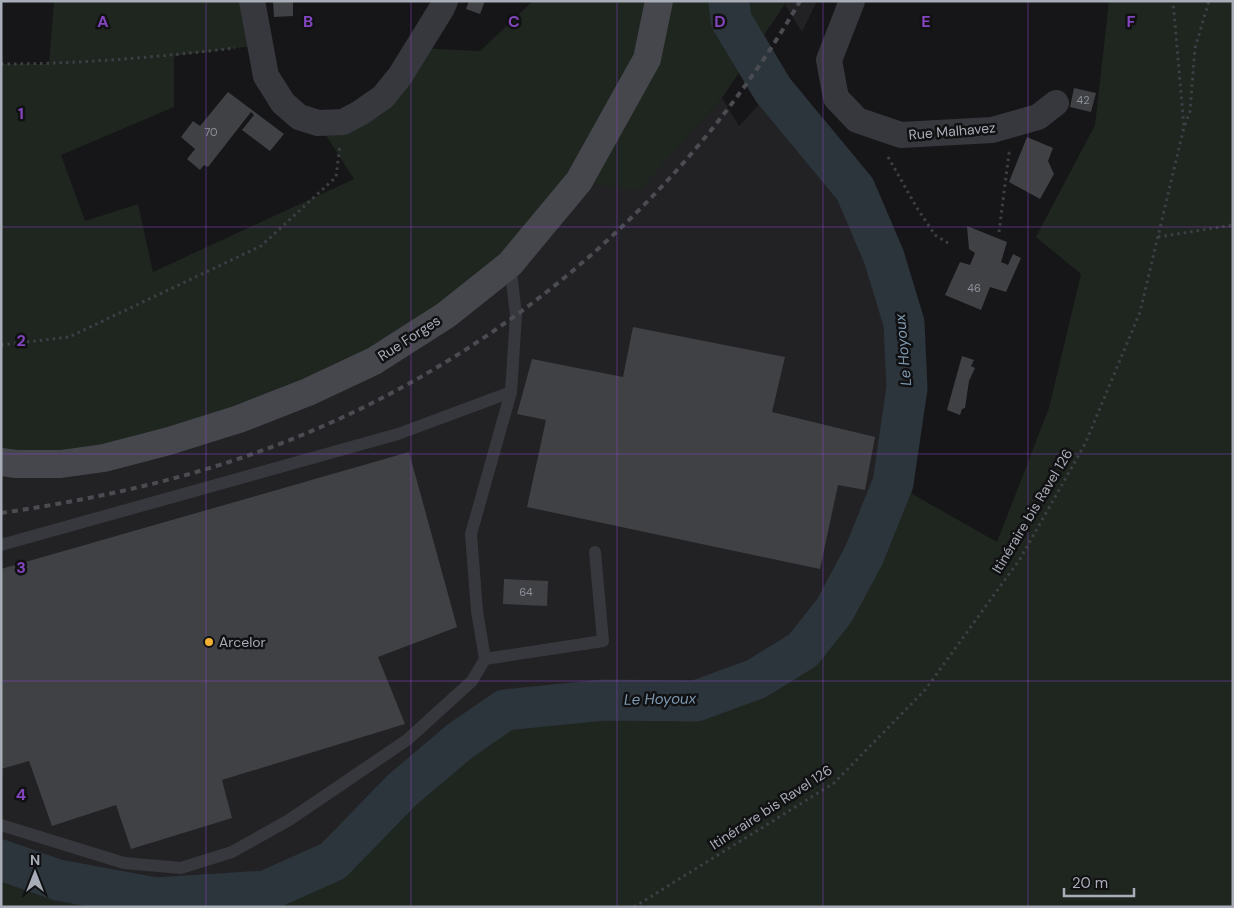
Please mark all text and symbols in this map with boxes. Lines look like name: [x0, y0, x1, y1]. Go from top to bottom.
text: A: [97, 11, 109, 32]
text: B: [303, 11, 313, 32]
text: C: [508, 11, 520, 32]
text: D: [714, 11, 726, 32]
text: E: [921, 11, 931, 32]
text: F: [1127, 11, 1136, 32]
house number: 42: [1076, 93, 1090, 107]
text: 1: [18, 103, 24, 124]
street label: Rue Malhavez: [908, 118, 996, 144]
house number: 70: [204, 125, 218, 139]
house number: 46: [967, 281, 981, 295]
street label: Rue Forges: [374, 311, 444, 365]
water label: Le Hoyoux: [890, 313, 916, 387]
text: 2: [16, 330, 26, 351]
street label: Itinéraire bis Ravel 126: [988, 445, 1076, 577]
text: 3: [16, 557, 26, 578]
house number: 64: [519, 585, 533, 599]
place label: Arcelor: [219, 633, 266, 651]
marker: Arcelor: [203, 636, 215, 648]
water label: Le Hoyoux: [624, 688, 697, 710]
street label: Itinéraire bis Ravel 126: [706, 761, 836, 853]
text: 4: [16, 784, 26, 805]
north arrow: [10, 848, 60, 898]
text: N: [30, 851, 40, 869]
scale bar: [1064, 866, 1134, 898]
text: 20 m: [1072, 873, 1108, 893]

